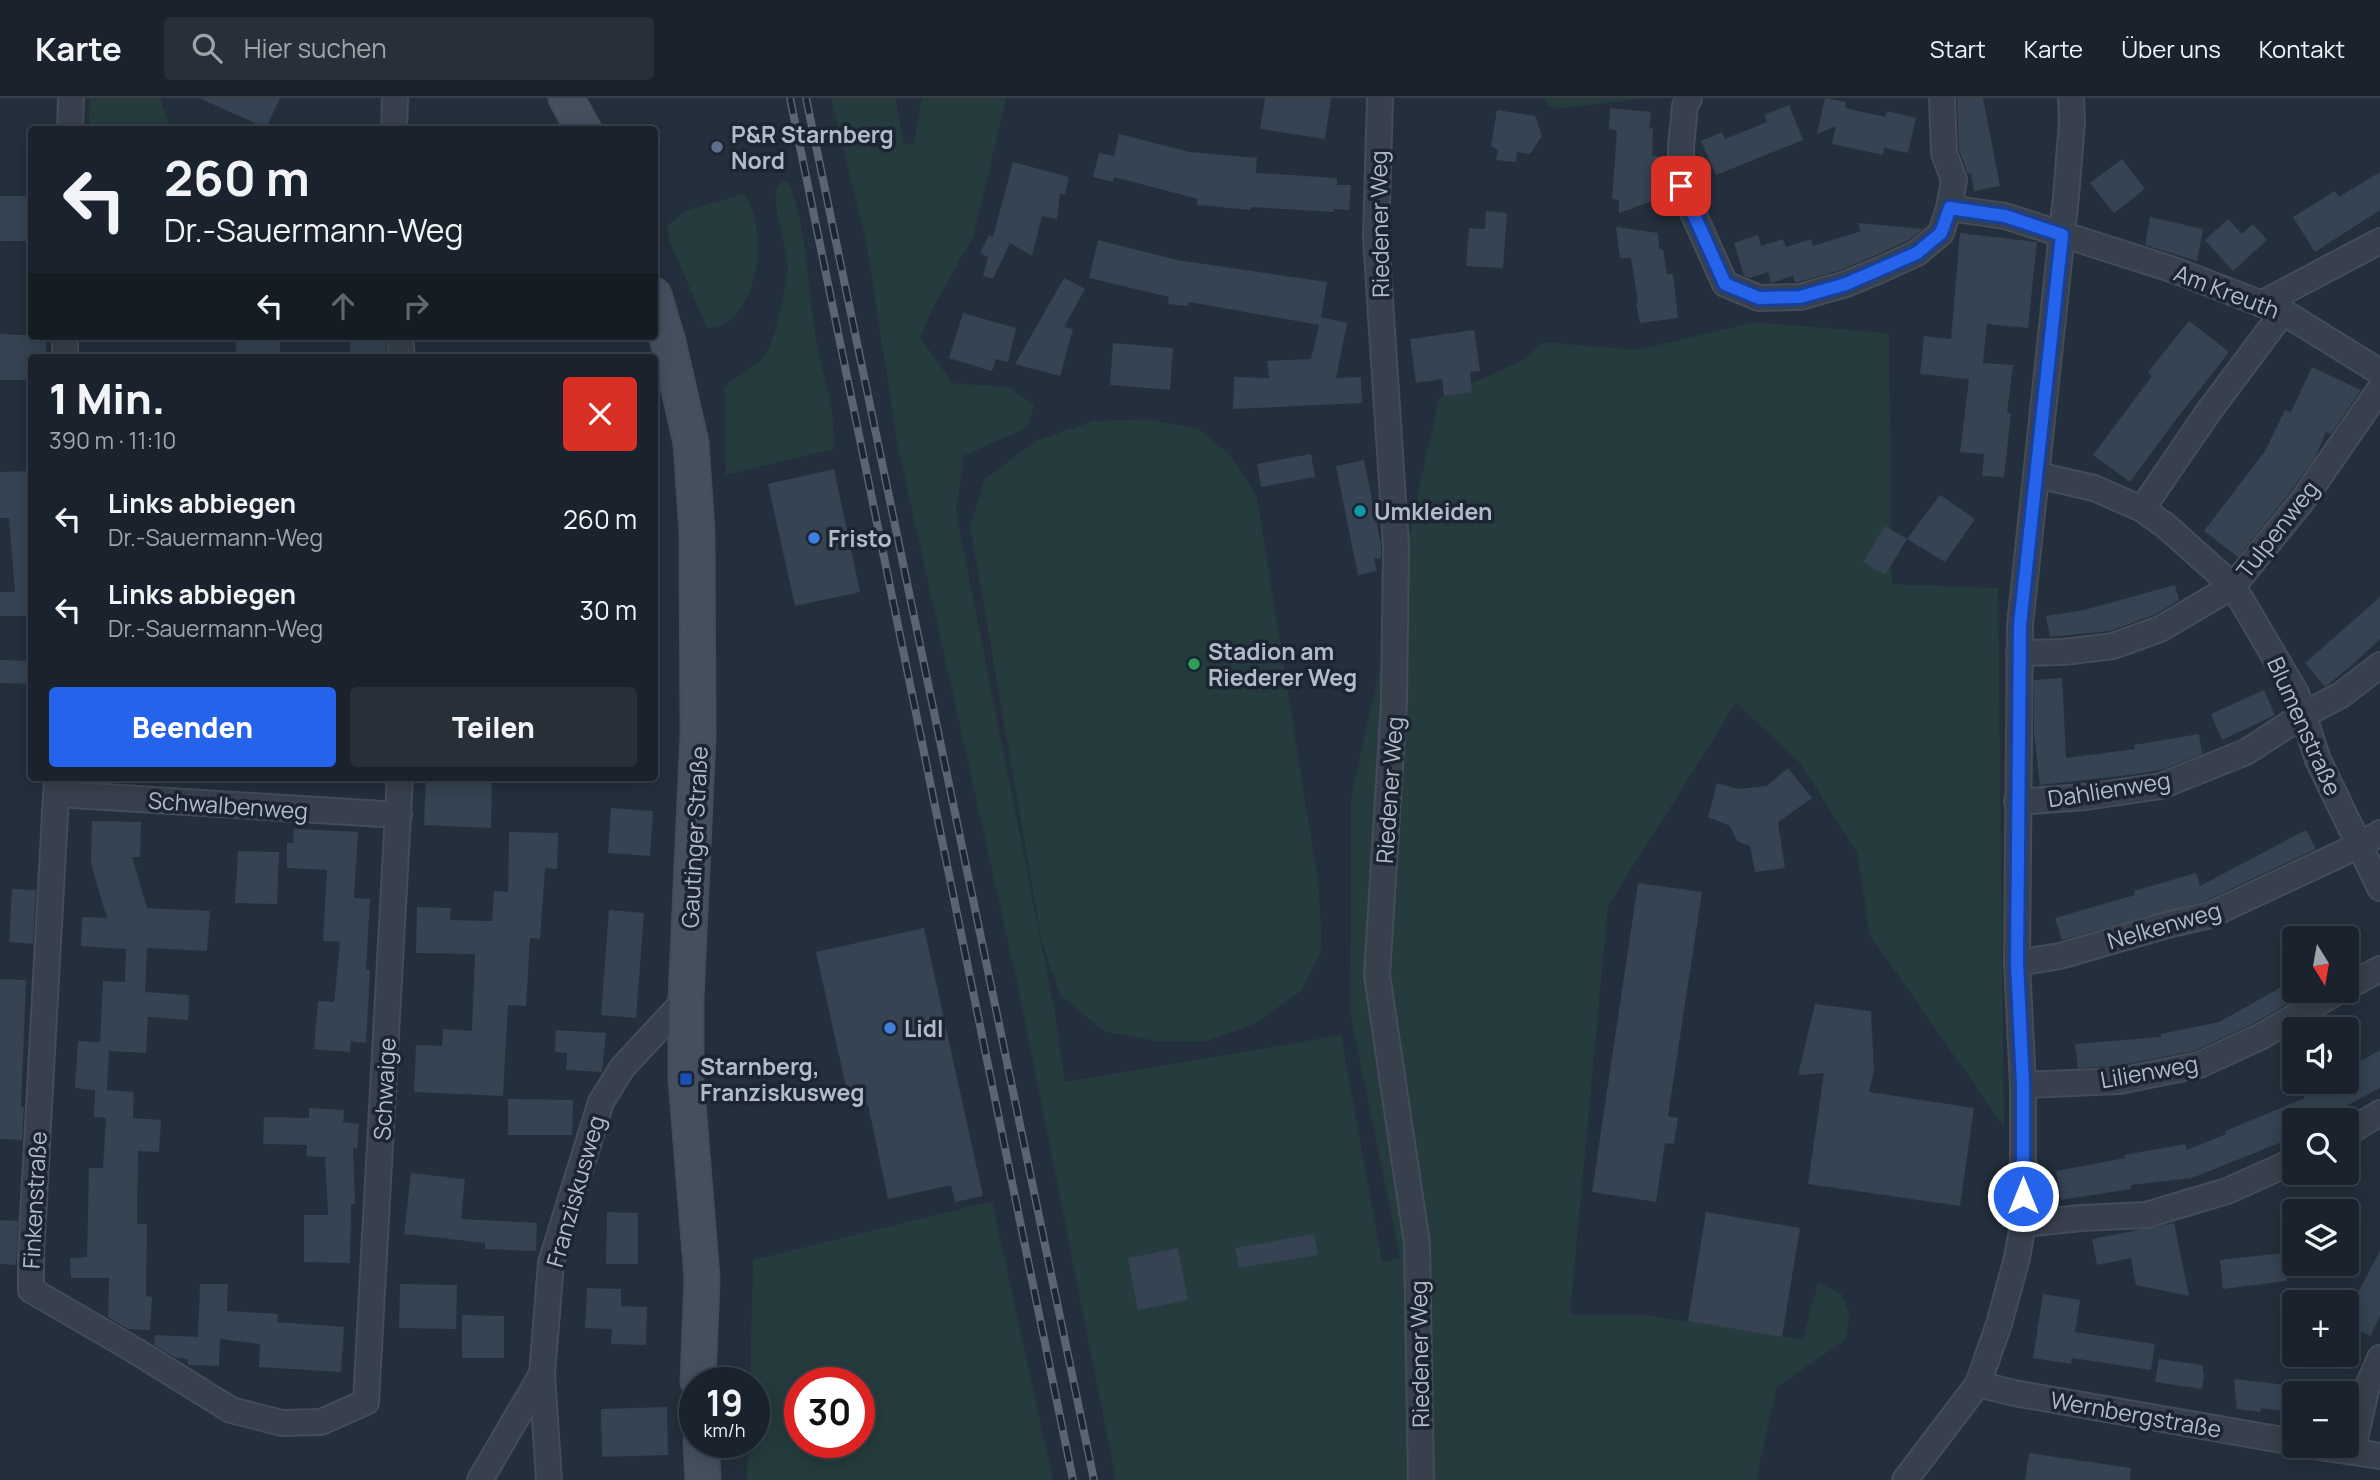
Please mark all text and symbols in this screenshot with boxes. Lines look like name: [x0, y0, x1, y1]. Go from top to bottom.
search box: [164, 17, 654, 80]
text: Karte: [35, 26, 122, 71]
icon: search: [188, 29, 226, 67]
text: Hier suchen: [244, 30, 387, 66]
text: Start: [1930, 32, 1986, 65]
text: Karte: [2024, 32, 2083, 65]
text: Über uns: [2121, 32, 2221, 65]
text: Kontakt: [2259, 32, 2345, 65]
place label: P&R Starnberg Nord: [731, 118, 894, 176]
marker: P&R Starnberg Nord: [709, 139, 725, 155]
text: 260 m: [164, 144, 310, 211]
street label: Riedener Weg: [1362, 150, 1396, 298]
icon: left: [49, 154, 140, 245]
pin: [1651, 156, 1711, 216]
icon: arrive: [1662, 167, 1700, 205]
text: Dr.-Sauermann-Weg: [164, 208, 463, 252]
street label: Am Kreuth: [2170, 256, 2284, 326]
icon: left: [251, 287, 289, 325]
icon: ahead: [324, 287, 362, 325]
icon: right: [397, 287, 435, 325]
text: 1 Min.: [49, 369, 165, 427]
button: close: [563, 377, 637, 451]
text: 390 m · 11:10: [49, 424, 176, 456]
street label: Tulpenweg: [2229, 473, 2325, 585]
text: Links abbiegen: [108, 485, 296, 521]
place label: Umkleiden: [1374, 495, 1492, 527]
icon: left: [49, 500, 87, 538]
text: 260 m: [563, 501, 637, 537]
marker: Umkleiden: [1352, 503, 1368, 519]
text: Dr.-Sauermann-Weg: [108, 521, 323, 553]
place label: Fristo: [828, 522, 892, 554]
marker: Fristo: [806, 530, 822, 546]
text: Links abbiegen: [108, 576, 296, 612]
icon: left: [49, 591, 87, 629]
text: 30 m: [580, 592, 637, 628]
text: Dr.-Sauermann-Weg: [108, 612, 323, 644]
place label: Stadion am Riederer Weg: [1208, 635, 1357, 693]
street label: Blumenstraße: [2260, 652, 2350, 800]
marker: Stadion am Riederer Weg: [1186, 656, 1202, 672]
button: Beenden: [49, 687, 336, 767]
button: Teilen: [350, 687, 637, 767]
street label: Riedener Weg: [1368, 715, 1410, 865]
street label: Gautinger Straße: [673, 745, 715, 929]
street label: Dahlienweg: [2045, 764, 2173, 814]
street label: Schwalbenweg: [147, 783, 309, 827]
street label: Nelkenweg: [2103, 894, 2225, 956]
north arrow: [2282, 926, 2359, 1003]
map controls: [2282, 926, 2359, 1458]
place label: Lidl: [904, 1012, 943, 1044]
button: sound: [2282, 1017, 2359, 1094]
marker: Lidl: [882, 1020, 898, 1036]
street label: Schwaige: [365, 1037, 403, 1141]
street label: Lilienweg: [2098, 1047, 2200, 1095]
place label: Starnberg, Franziskusweg: [700, 1050, 865, 1108]
marker: Starnberg, Franziskusweg: [678, 1071, 694, 1087]
button: search: [2282, 1108, 2359, 1185]
street label: Franziskusweg: [538, 1111, 612, 1271]
street label: Finkenstraße: [14, 1130, 54, 1270]
position arrow: [1986, 1159, 2060, 1233]
button: layers: [2282, 1199, 2359, 1276]
street label: Riedener Weg: [1402, 1280, 1436, 1428]
button: +: [2282, 1290, 2359, 1367]
speed limit sign: 30: [784, 1367, 875, 1458]
text: 19: [706, 1379, 743, 1427]
button: −: [2282, 1381, 2359, 1458]
street label: Wernbergstraße: [2048, 1383, 2224, 1445]
text: km/h: [704, 1418, 745, 1442]

